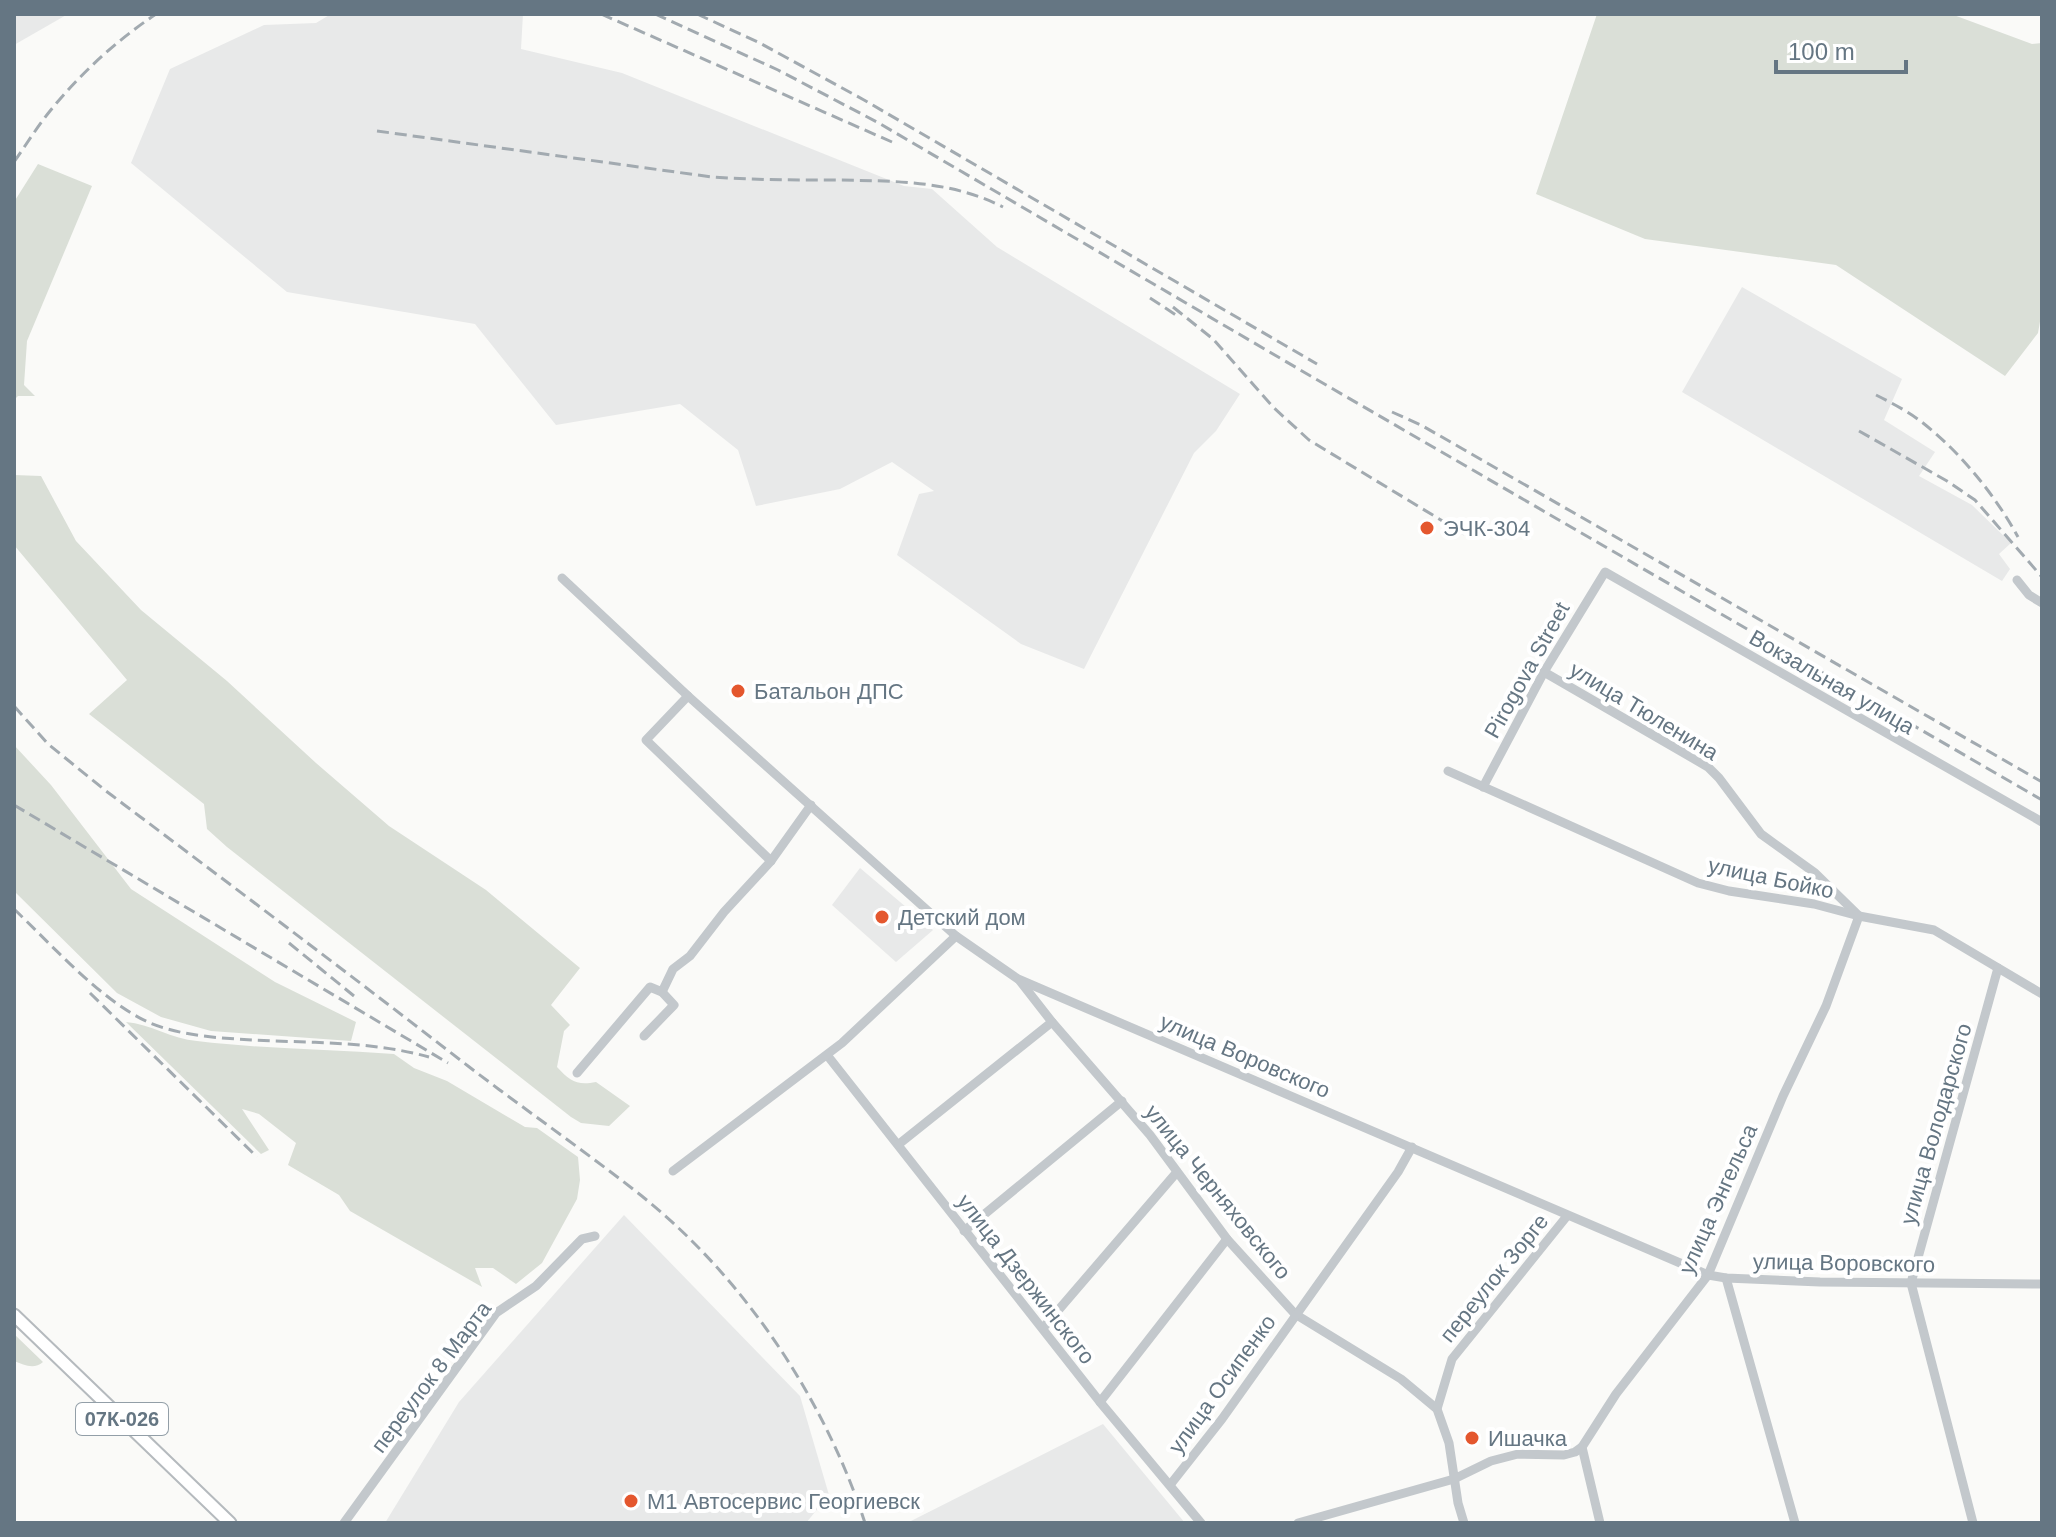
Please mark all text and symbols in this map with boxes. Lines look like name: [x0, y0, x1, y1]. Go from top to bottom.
scale bar: [1776, 24, 1906, 74]
text: 100 m: [1788, 38, 1855, 65]
place label: ЭЧК-304: [1443, 516, 1530, 541]
marker: ЭЧК-304: [1418, 519, 1436, 537]
street label: Pirogova Street: [1479, 598, 1575, 742]
street label: Вокзальная улица: [1745, 625, 1920, 740]
street label: улица Тюленина: [1565, 657, 1724, 766]
place label: Батальон ДПС: [754, 679, 904, 704]
marker: Батальон ДПС: [729, 682, 747, 700]
street label: улица Бойко: [1706, 853, 1836, 903]
place label: Детский дом: [898, 905, 1026, 930]
marker: Детский дом: [873, 908, 891, 926]
street label: улица Воровского: [1156, 1009, 1334, 1103]
street label: улица Володарского: [1895, 1021, 1977, 1227]
street label: улица Черняховского: [1140, 1100, 1296, 1284]
street label: улица Энгельса: [1674, 1120, 1762, 1278]
street label: улица Дзержинского: [952, 1189, 1100, 1369]
street label: переулок Зорге: [1435, 1209, 1553, 1347]
street label: улица Воровского: [1753, 1249, 1935, 1277]
street label: переулок 8 Марта: [366, 1296, 496, 1458]
street label: улица Осипенко: [1163, 1310, 1281, 1458]
road number: 07К-026: [76, 1403, 168, 1435]
place label: Ишачка: [1488, 1426, 1568, 1451]
marker: Ишачка: [1463, 1429, 1481, 1447]
place label: М1 Автосервис Георгиевск: [647, 1489, 920, 1514]
marker: М1 Автосервис Георгиевск: [622, 1492, 640, 1510]

